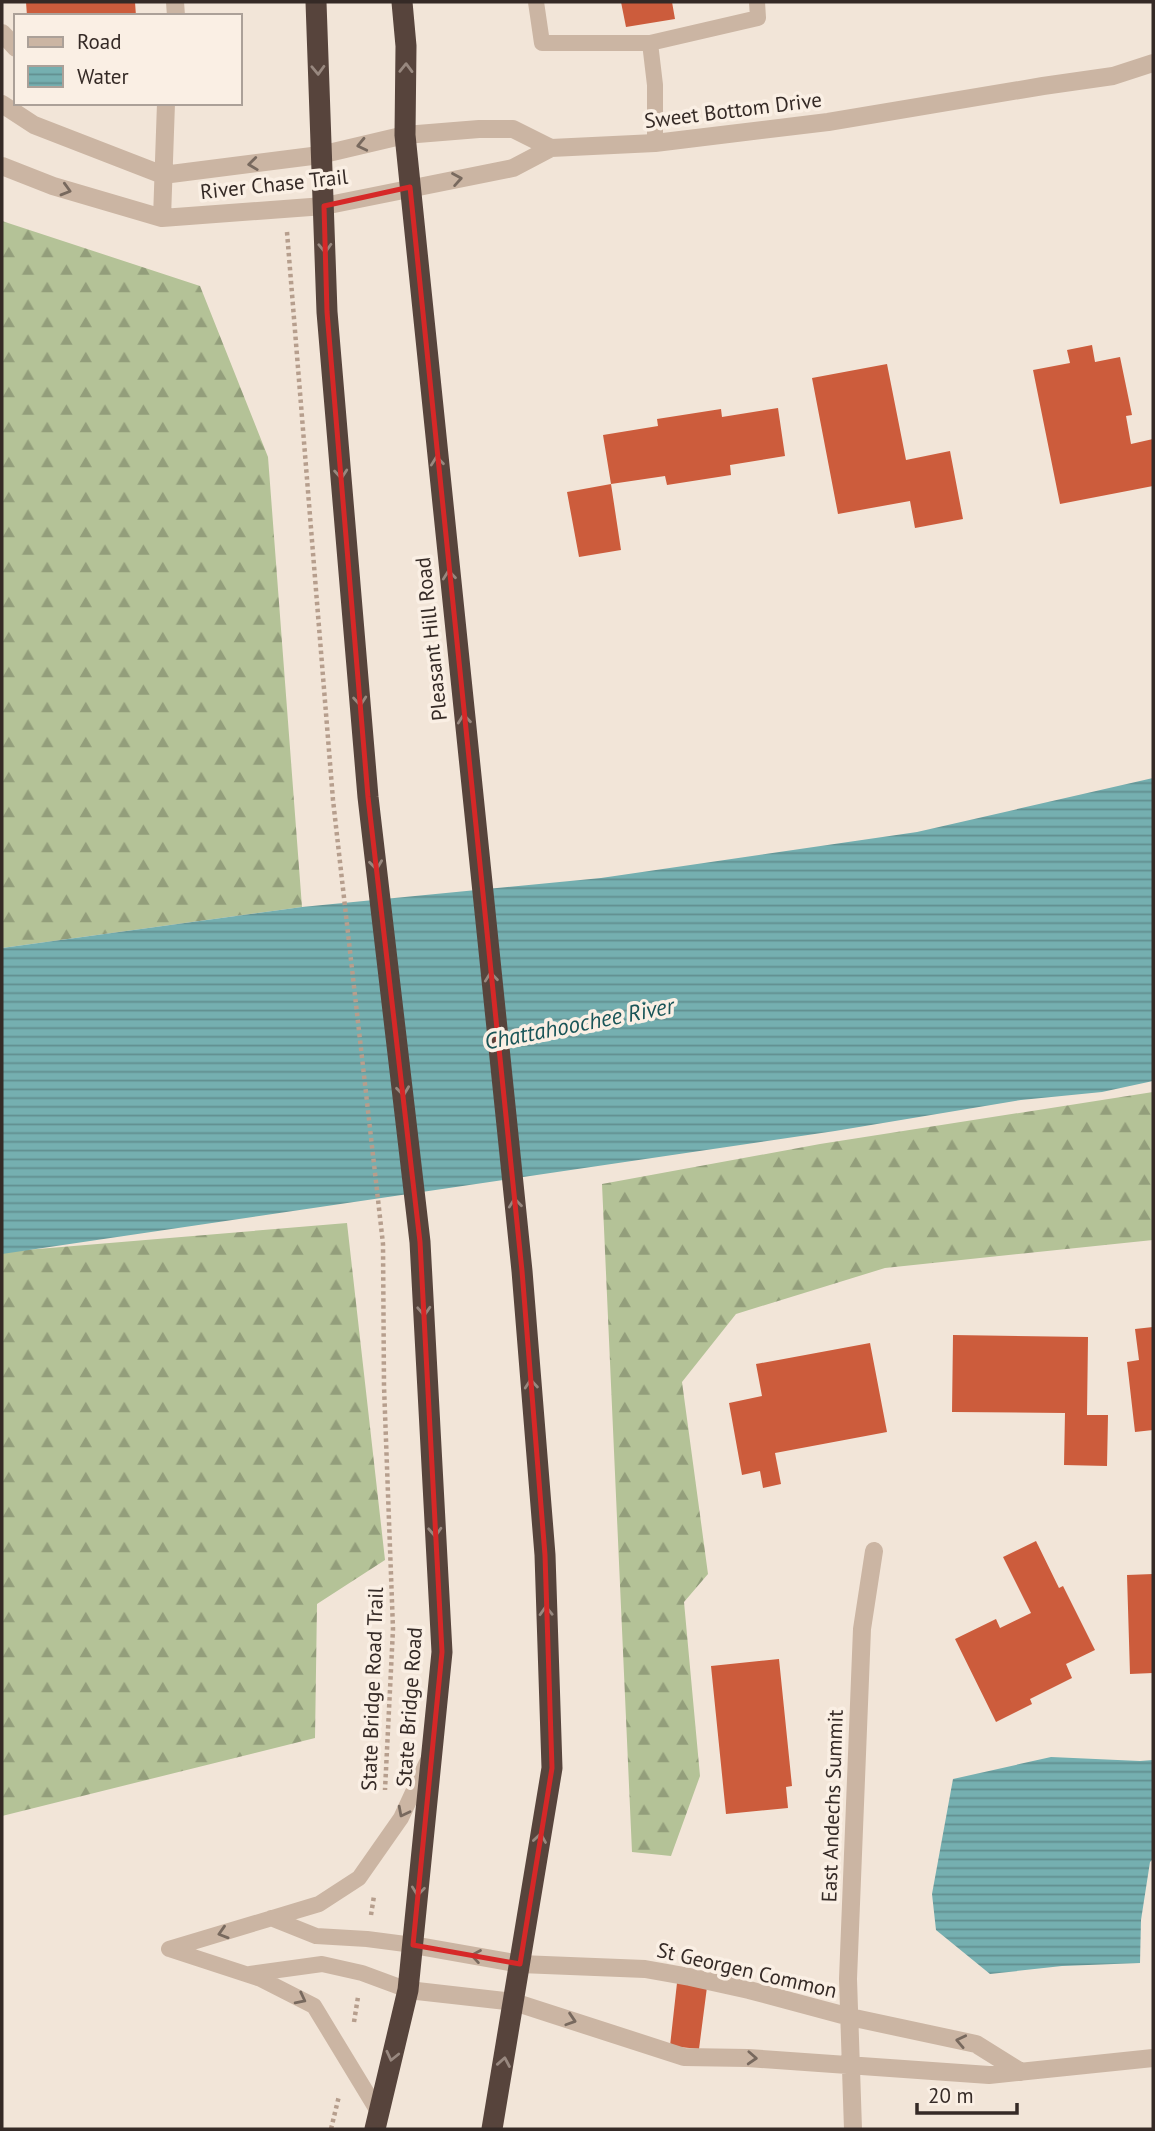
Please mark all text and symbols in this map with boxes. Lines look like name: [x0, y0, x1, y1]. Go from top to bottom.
legend: [14, 14, 242, 105]
text: Road: [77, 28, 121, 55]
one-way arrow: [398, 62, 413, 73]
text: Water: [77, 63, 129, 90]
one-way arrow: [310, 65, 326, 76]
street label: Sweet Bottom Drive: [643, 86, 823, 134]
one-way arrow: [357, 137, 369, 151]
one-way arrow: [247, 157, 259, 172]
street label: River Chase Trail: [199, 163, 349, 205]
one-way arrow: [451, 172, 463, 187]
one-way arrow: [59, 181, 71, 196]
one-way arrow: [318, 242, 333, 253]
one-way arrow: [430, 455, 445, 466]
one-way arrow: [333, 469, 348, 480]
street label: Pleasant Hill Road: [409, 556, 453, 722]
one-way arrow: [442, 569, 457, 580]
one-way arrow: [352, 696, 367, 707]
one-way arrow: [457, 713, 472, 724]
one-way arrow: [368, 860, 383, 871]
one-way arrow: [484, 971, 499, 982]
water label: Chattahoochee River: [482, 990, 678, 1056]
one-way arrow: [395, 1085, 410, 1097]
one-way arrow: [508, 1197, 523, 1208]
one-way arrow: [416, 1305, 431, 1316]
one-way arrow: [524, 1378, 539, 1389]
one-way arrow: [428, 1527, 443, 1538]
street label: State Bridge Road Trail: [355, 1587, 389, 1791]
one-way arrow: [539, 1605, 554, 1616]
street label: State Bridge Road: [390, 1626, 428, 1788]
street label: East Andechs Summit: [815, 1709, 849, 1903]
one-way arrow: [398, 1805, 412, 1817]
one-way arrow: [532, 1832, 547, 1843]
one-way arrow: [411, 1886, 426, 1897]
one-way arrow: [217, 1924, 229, 1939]
street label: St Georgen Common: [654, 1936, 840, 2004]
one-way arrow: [470, 1949, 482, 1964]
one-way arrow: [294, 1991, 306, 2005]
one-way arrow: [564, 2012, 576, 2026]
one-way arrow: [955, 2034, 967, 2049]
one-way arrow: [386, 2050, 400, 2062]
one-way arrow: [747, 2051, 758, 2066]
one-way arrow: [495, 2056, 510, 2068]
scale bar: [917, 2072, 1017, 2116]
text: 20 m: [928, 2082, 974, 2109]

